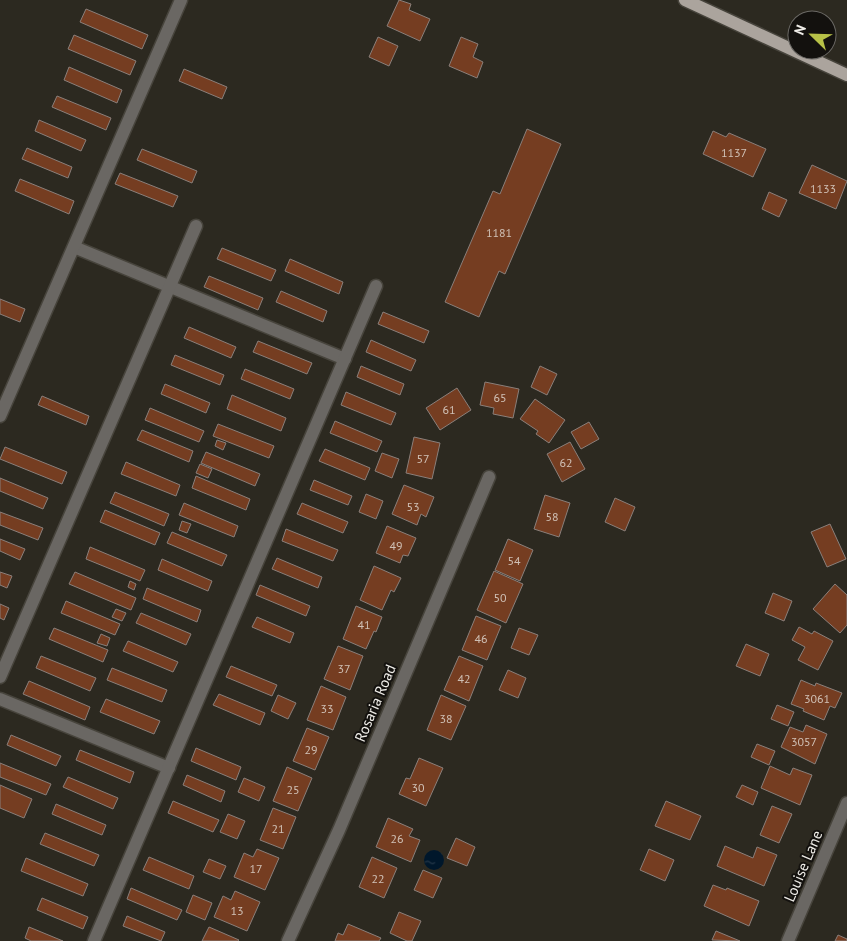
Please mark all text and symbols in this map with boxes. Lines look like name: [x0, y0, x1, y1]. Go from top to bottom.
north arrow: [787, 10, 837, 60]
text: N: [790, 22, 810, 38]
house number: 1137: [721, 145, 747, 160]
house number: 1133: [810, 181, 836, 196]
house number: 1181: [486, 225, 512, 240]
house number: 65: [493, 390, 507, 405]
house number: 61: [442, 402, 456, 417]
house number: 57: [416, 451, 430, 466]
house number: 62: [559, 455, 573, 470]
house number: 53: [406, 499, 420, 514]
house number: 58: [545, 509, 559, 524]
house number: 49: [389, 538, 403, 553]
house number: 54: [507, 553, 521, 568]
house number: 50: [493, 590, 507, 605]
house number: 41: [357, 617, 371, 632]
house number: 46: [474, 631, 488, 646]
house number: 37: [337, 661, 351, 676]
street label: Rosaria Road: [350, 661, 400, 745]
house number: 42: [457, 671, 471, 686]
house number: 3061: [804, 691, 830, 706]
house number: 33: [320, 701, 334, 716]
house number: 38: [439, 711, 453, 726]
house number: 3057: [791, 734, 817, 749]
house number: 29: [304, 742, 318, 757]
house number: 30: [411, 780, 425, 795]
house number: 25: [286, 782, 300, 797]
house number: 21: [271, 821, 285, 836]
street label: Louise Lane: [779, 827, 827, 905]
house number: 26: [390, 831, 404, 846]
house number: 17: [249, 861, 263, 876]
house number: 22: [371, 871, 385, 886]
house number: 13: [230, 903, 244, 918]

